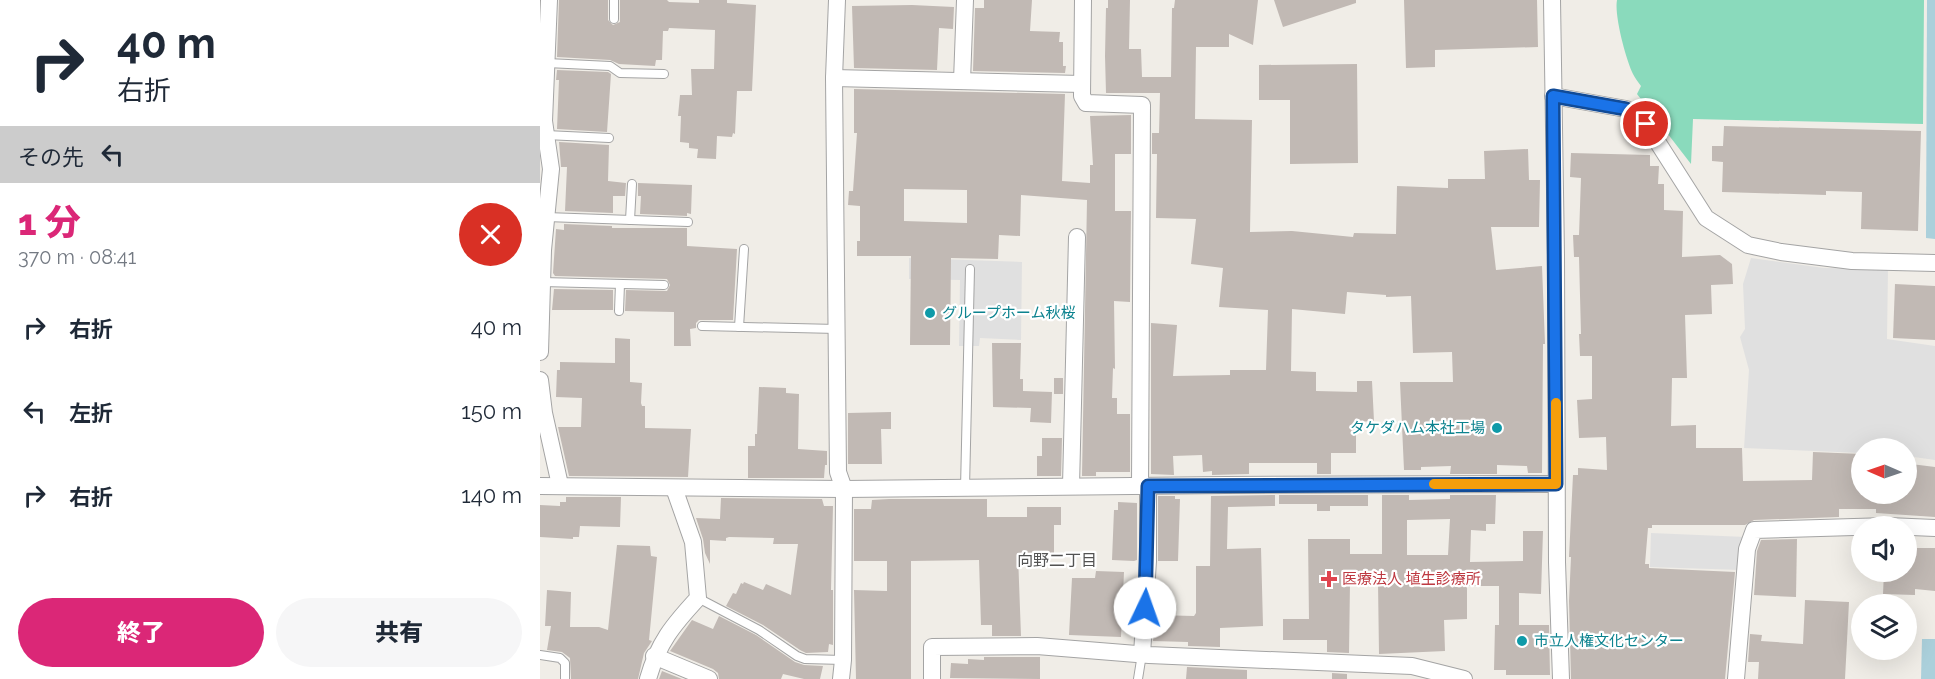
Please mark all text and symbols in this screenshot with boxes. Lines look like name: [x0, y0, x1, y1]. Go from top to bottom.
text: 40 m: [117, 19, 216, 68]
icon: right: [18, 24, 96, 102]
text: 右折: [117, 75, 171, 106]
pin: [1620, 98, 1671, 149]
icon: arrive: [1629, 107, 1662, 140]
icon: left: [96, 138, 129, 171]
text: その先: [18, 144, 84, 170]
text: 1 分: [18, 201, 81, 243]
button: close: [459, 203, 522, 266]
text: 370 m · 08:41: [18, 245, 136, 269]
place label: グループホーム秋桜: [942, 304, 1076, 322]
marker: グループホーム秋桜: [923, 306, 937, 320]
icon: right: [18, 311, 51, 344]
text: 40 m: [471, 314, 522, 340]
text: 右折: [69, 316, 113, 342]
icon: left: [18, 395, 51, 428]
text: 150 m: [461, 398, 522, 424]
text: 左折: [69, 400, 113, 426]
place label: タケダハム本社工場: [1350, 419, 1485, 437]
marker: タケダハム本社工場: [1490, 421, 1504, 435]
north arrow: [1851, 438, 1917, 504]
map controls: [1851, 438, 1917, 660]
icon: right: [18, 479, 51, 512]
text: 140 m: [461, 482, 522, 508]
text: 右折: [69, 484, 113, 510]
button: sound: [1851, 516, 1917, 582]
district label: 向野二丁目: [1017, 551, 1097, 570]
marker: 医療法人 埴生診療所: [1320, 570, 1338, 588]
place label: 医療法人 埴生診療所: [1342, 570, 1481, 588]
position arrow: [1113, 576, 1177, 640]
button: layers: [1851, 594, 1917, 660]
button: 終了: [18, 598, 264, 667]
button: 共有: [276, 598, 522, 667]
place label: 市立人権文化センター: [1534, 632, 1684, 650]
marker: 市立人権文化センター: [1515, 634, 1529, 648]

